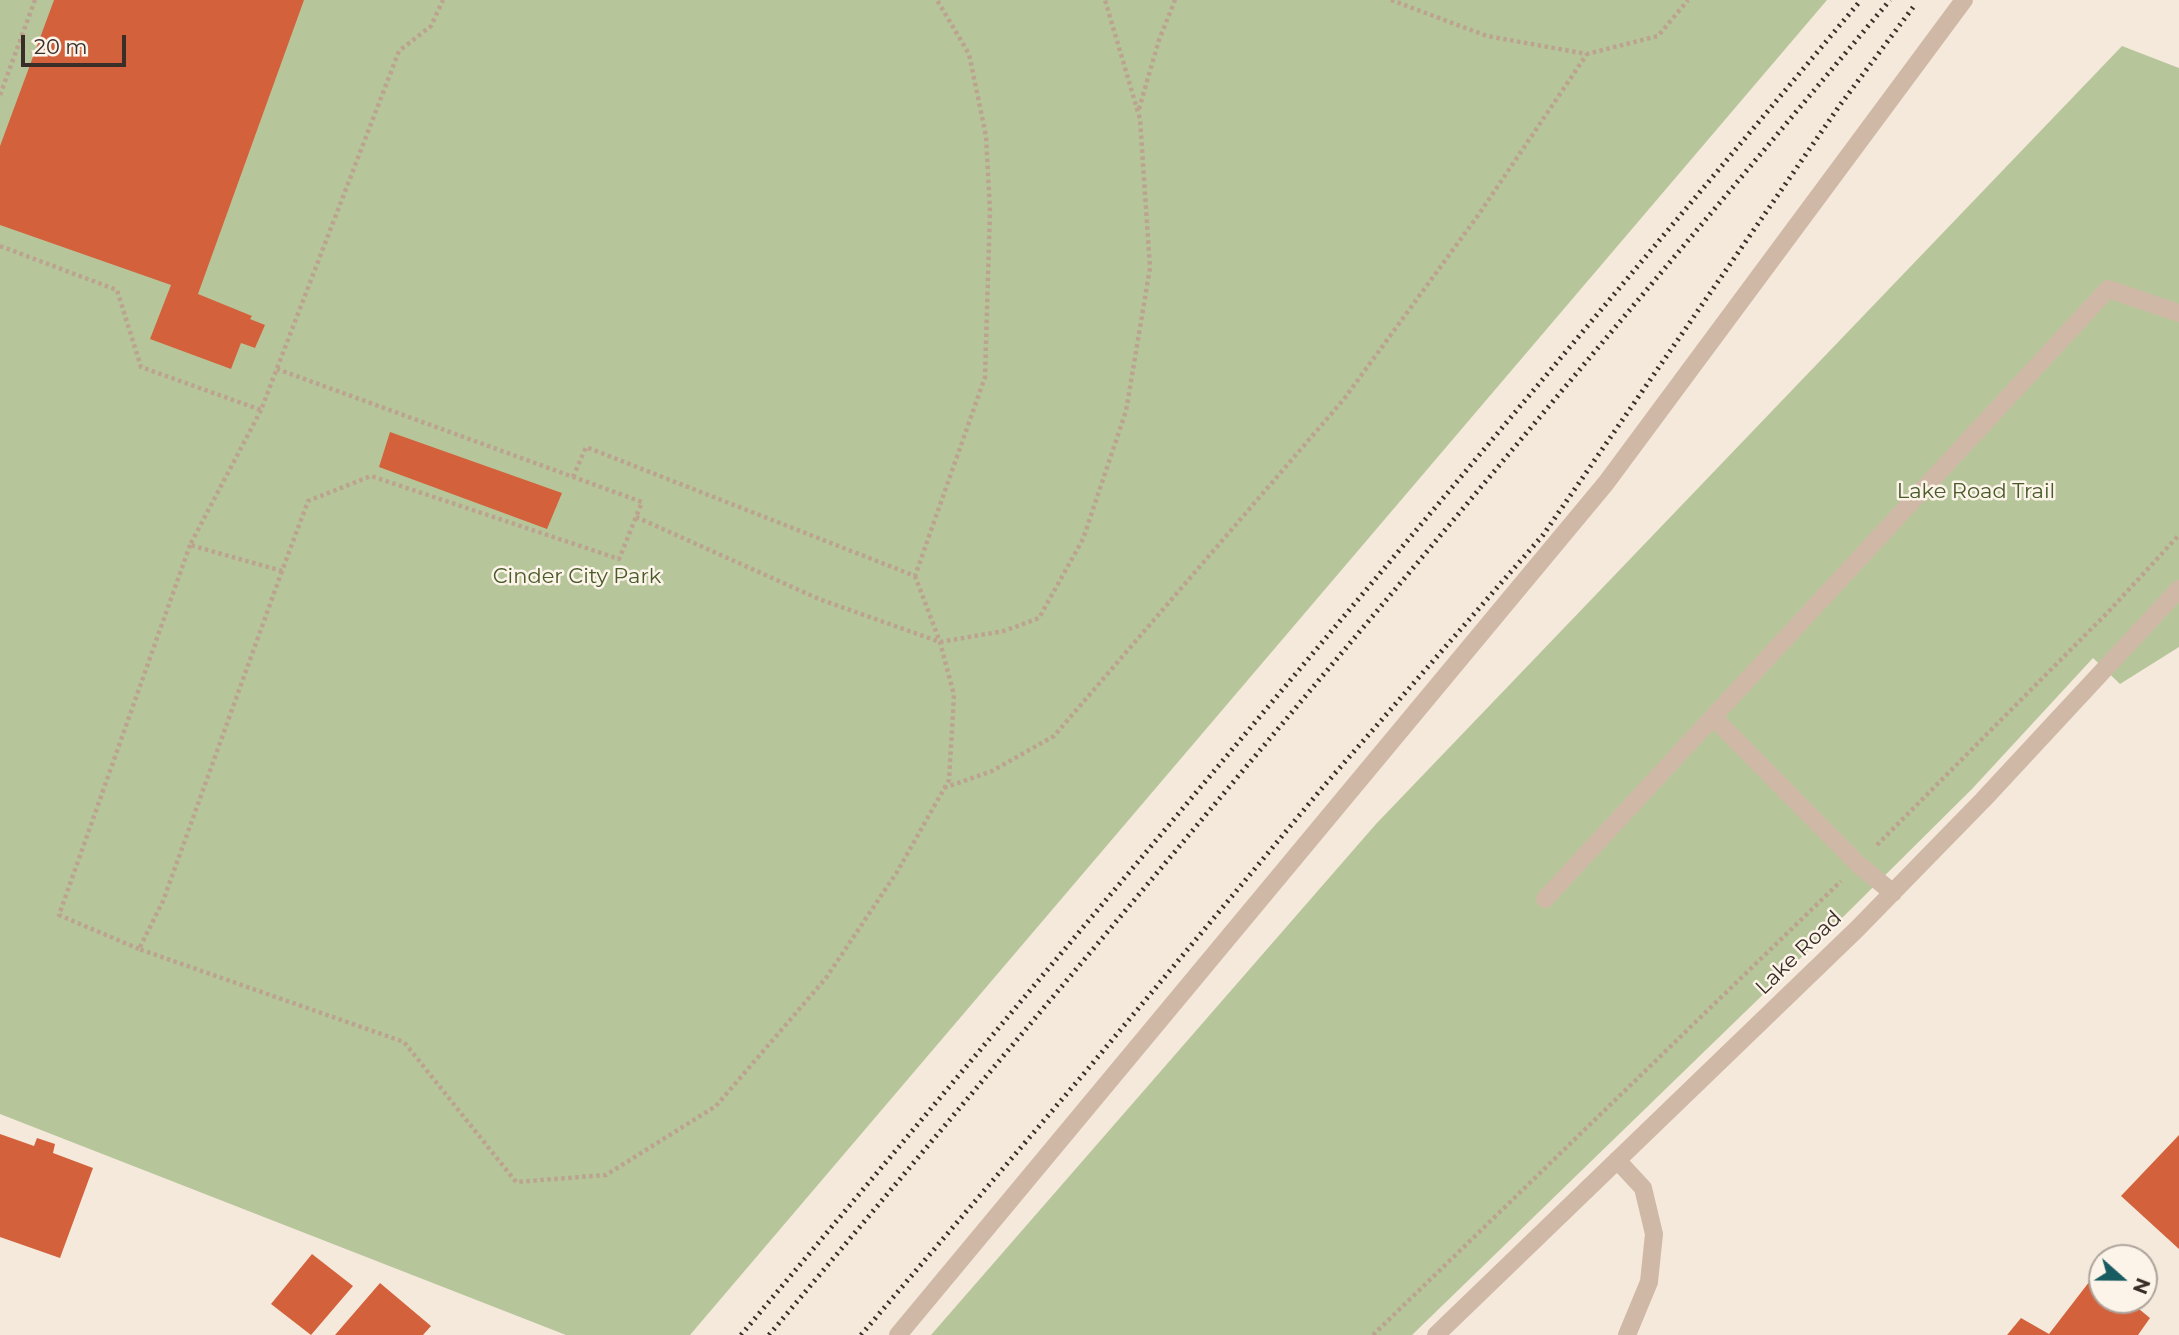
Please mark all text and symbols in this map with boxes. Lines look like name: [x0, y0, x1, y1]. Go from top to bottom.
scale bar: [24, 21, 130, 65]
text: 20 m: [34, 34, 88, 59]
park label: Lake Road Trail: [1897, 479, 2055, 505]
park label: Cinder City Park: [493, 564, 661, 590]
street label: Lake Road: [1751, 906, 1847, 1000]
north arrow: [2088, 1244, 2158, 1314]
text: N: [2128, 1275, 2155, 1297]

